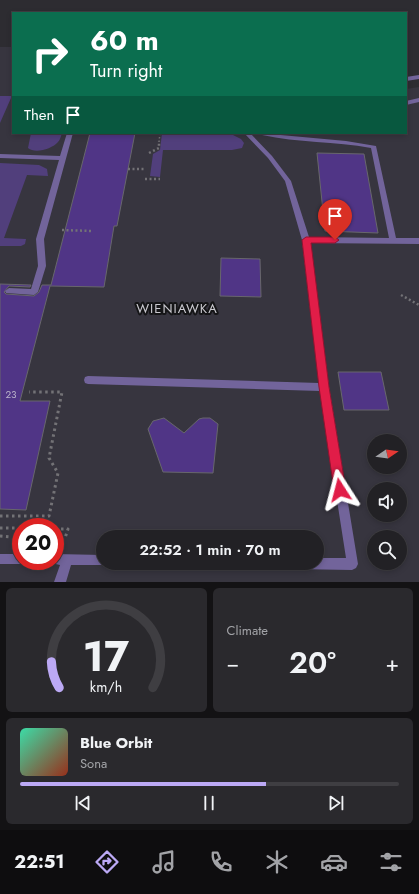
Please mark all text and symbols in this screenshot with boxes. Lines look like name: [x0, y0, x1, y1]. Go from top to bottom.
text: 60 m: [90, 20, 159, 61]
icon: right: [24, 28, 76, 80]
text: Turn right: [90, 58, 162, 84]
text: Then: [24, 104, 54, 126]
icon: arrive: [62, 104, 84, 126]
pin: [318, 199, 352, 240]
icon: arrive: [324, 205, 346, 227]
district label: WIENIAWKA: [136, 299, 218, 318]
house number: 23: [5, 387, 17, 402]
north arrow: [367, 434, 407, 474]
map controls: [367, 434, 407, 570]
position arrow: [319, 469, 361, 511]
button: sound: [367, 482, 407, 522]
speed limit sign: 20: [12, 518, 64, 570]
button: search: [367, 530, 407, 570]
text: 22:52 · 1 min · 70 m: [139, 539, 281, 561]
text: Climate: [227, 621, 268, 640]
text: 17: [83, 626, 129, 687]
text: 20°: [289, 641, 336, 684]
text: −: [227, 647, 239, 679]
text: +: [385, 647, 399, 679]
text: km/h: [90, 677, 122, 697]
text: Blue Orbit: [80, 732, 152, 754]
text: Sona: [80, 754, 107, 773]
icon: previous: [72, 792, 94, 814]
icon: pause: [198, 792, 220, 814]
icon: next: [325, 792, 347, 814]
icon: directions: [93, 848, 121, 876]
icon: music: [150, 848, 178, 876]
icon: phone: [207, 848, 235, 876]
icon: climate: [263, 848, 291, 876]
icon: car: [320, 848, 348, 876]
icon: filters: [377, 848, 405, 876]
text: 22:51: [14, 849, 65, 875]

